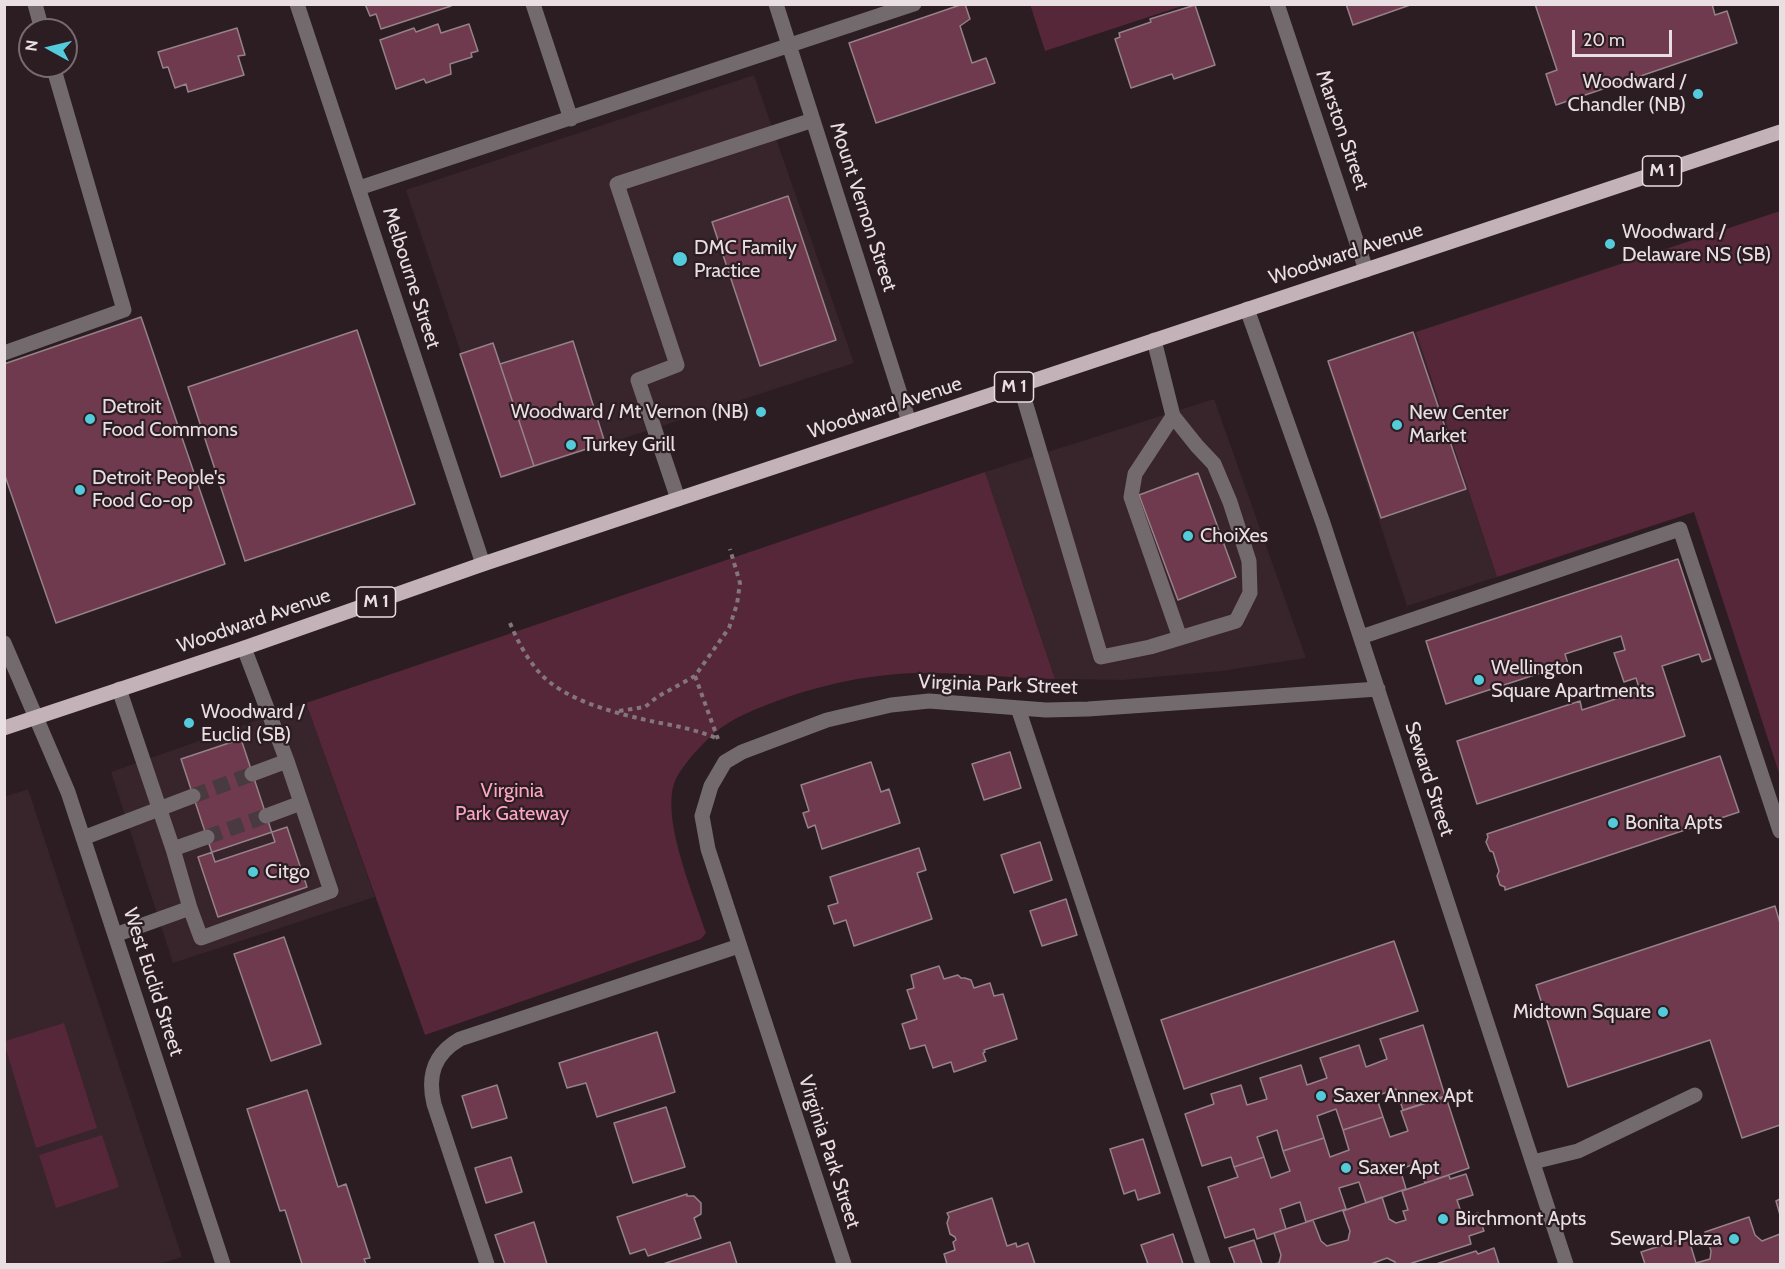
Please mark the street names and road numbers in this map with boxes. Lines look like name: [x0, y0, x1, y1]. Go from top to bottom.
street label: Marston Street: [1310, 67, 1374, 193]
street label: Mount Vernon Street: [824, 119, 902, 295]
road number: M 1: [1642, 156, 1682, 186]
street label: Melbourne Street: [377, 204, 445, 352]
street label: Woodward Avenue: [1266, 218, 1426, 290]
street label: Woodward Avenue: [805, 372, 965, 444]
road number: M 1: [994, 372, 1034, 402]
street label: Woodward Avenue: [174, 584, 334, 658]
road number: M 1: [356, 587, 395, 617]
street label: Virginia Park Street: [918, 670, 1078, 700]
street label: Seward Street: [1399, 719, 1459, 839]
street label: West Euclid Street: [118, 905, 188, 1059]
street label: Virginia Park Street: [793, 1072, 865, 1232]

